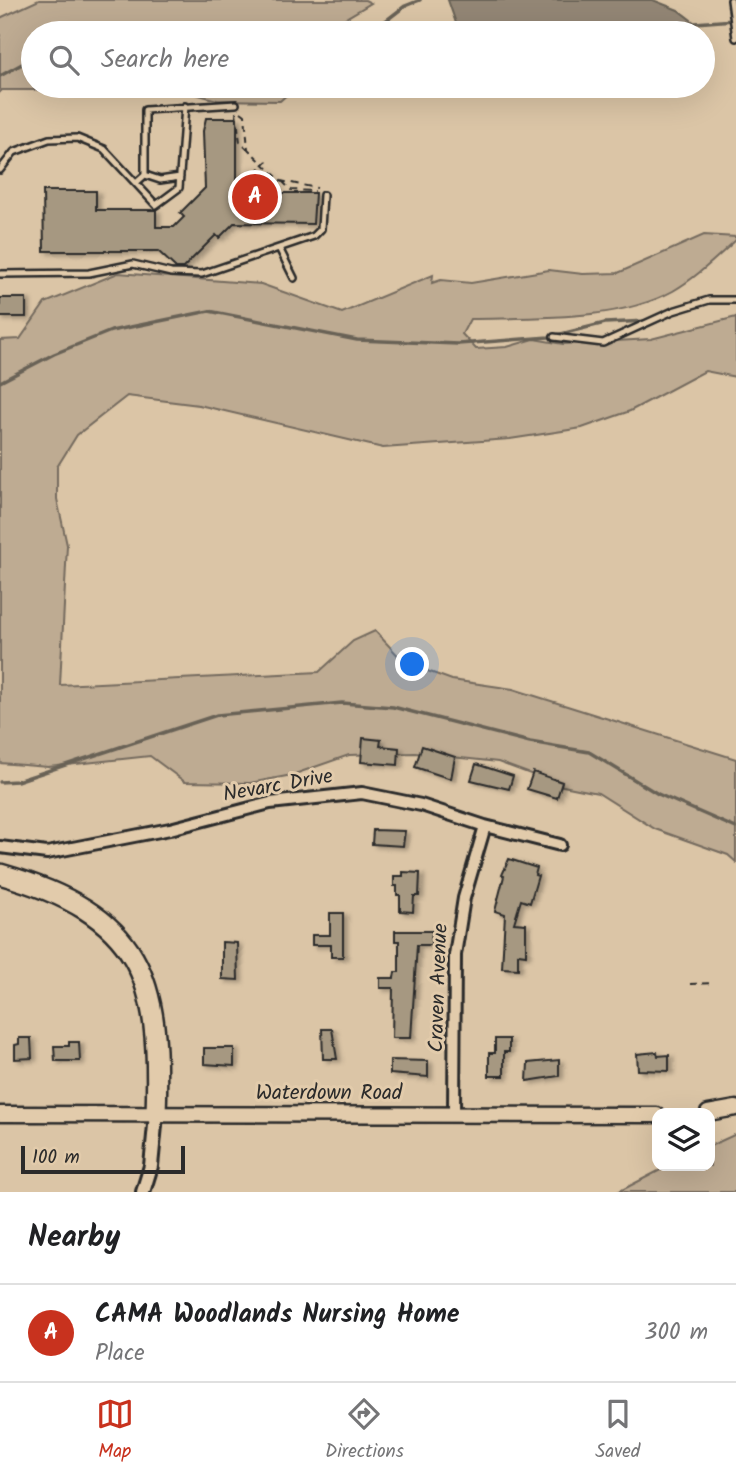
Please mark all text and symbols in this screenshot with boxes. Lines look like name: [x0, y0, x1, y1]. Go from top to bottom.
search box: [21, 21, 715, 98]
text: Search here: [101, 39, 229, 81]
icon: search: [45, 41, 83, 79]
pin: A: [232, 171, 278, 223]
your location: [395, 647, 429, 681]
street label: Nevarc Drive: [221, 760, 336, 812]
street label: Craven Avenue: [420, 922, 458, 1053]
street label: Waterdown Road: [256, 1077, 403, 1110]
map controls: [652, 1108, 715, 1171]
button: layers: [652, 1108, 715, 1171]
scale bar: [21, 1143, 186, 1175]
text: 100 m: [32, 1143, 80, 1173]
text: Nearby: [28, 1214, 120, 1262]
text: CAMA Woodlands Nursing Home: [95, 1294, 459, 1336]
text: A: [44, 1315, 58, 1351]
text: 300 m: [644, 1315, 708, 1351]
text: Place: [95, 1336, 145, 1372]
tab: Map: [96, 1395, 134, 1467]
tab: Directions: [325, 1395, 404, 1467]
tab: Saved: [595, 1395, 640, 1467]

